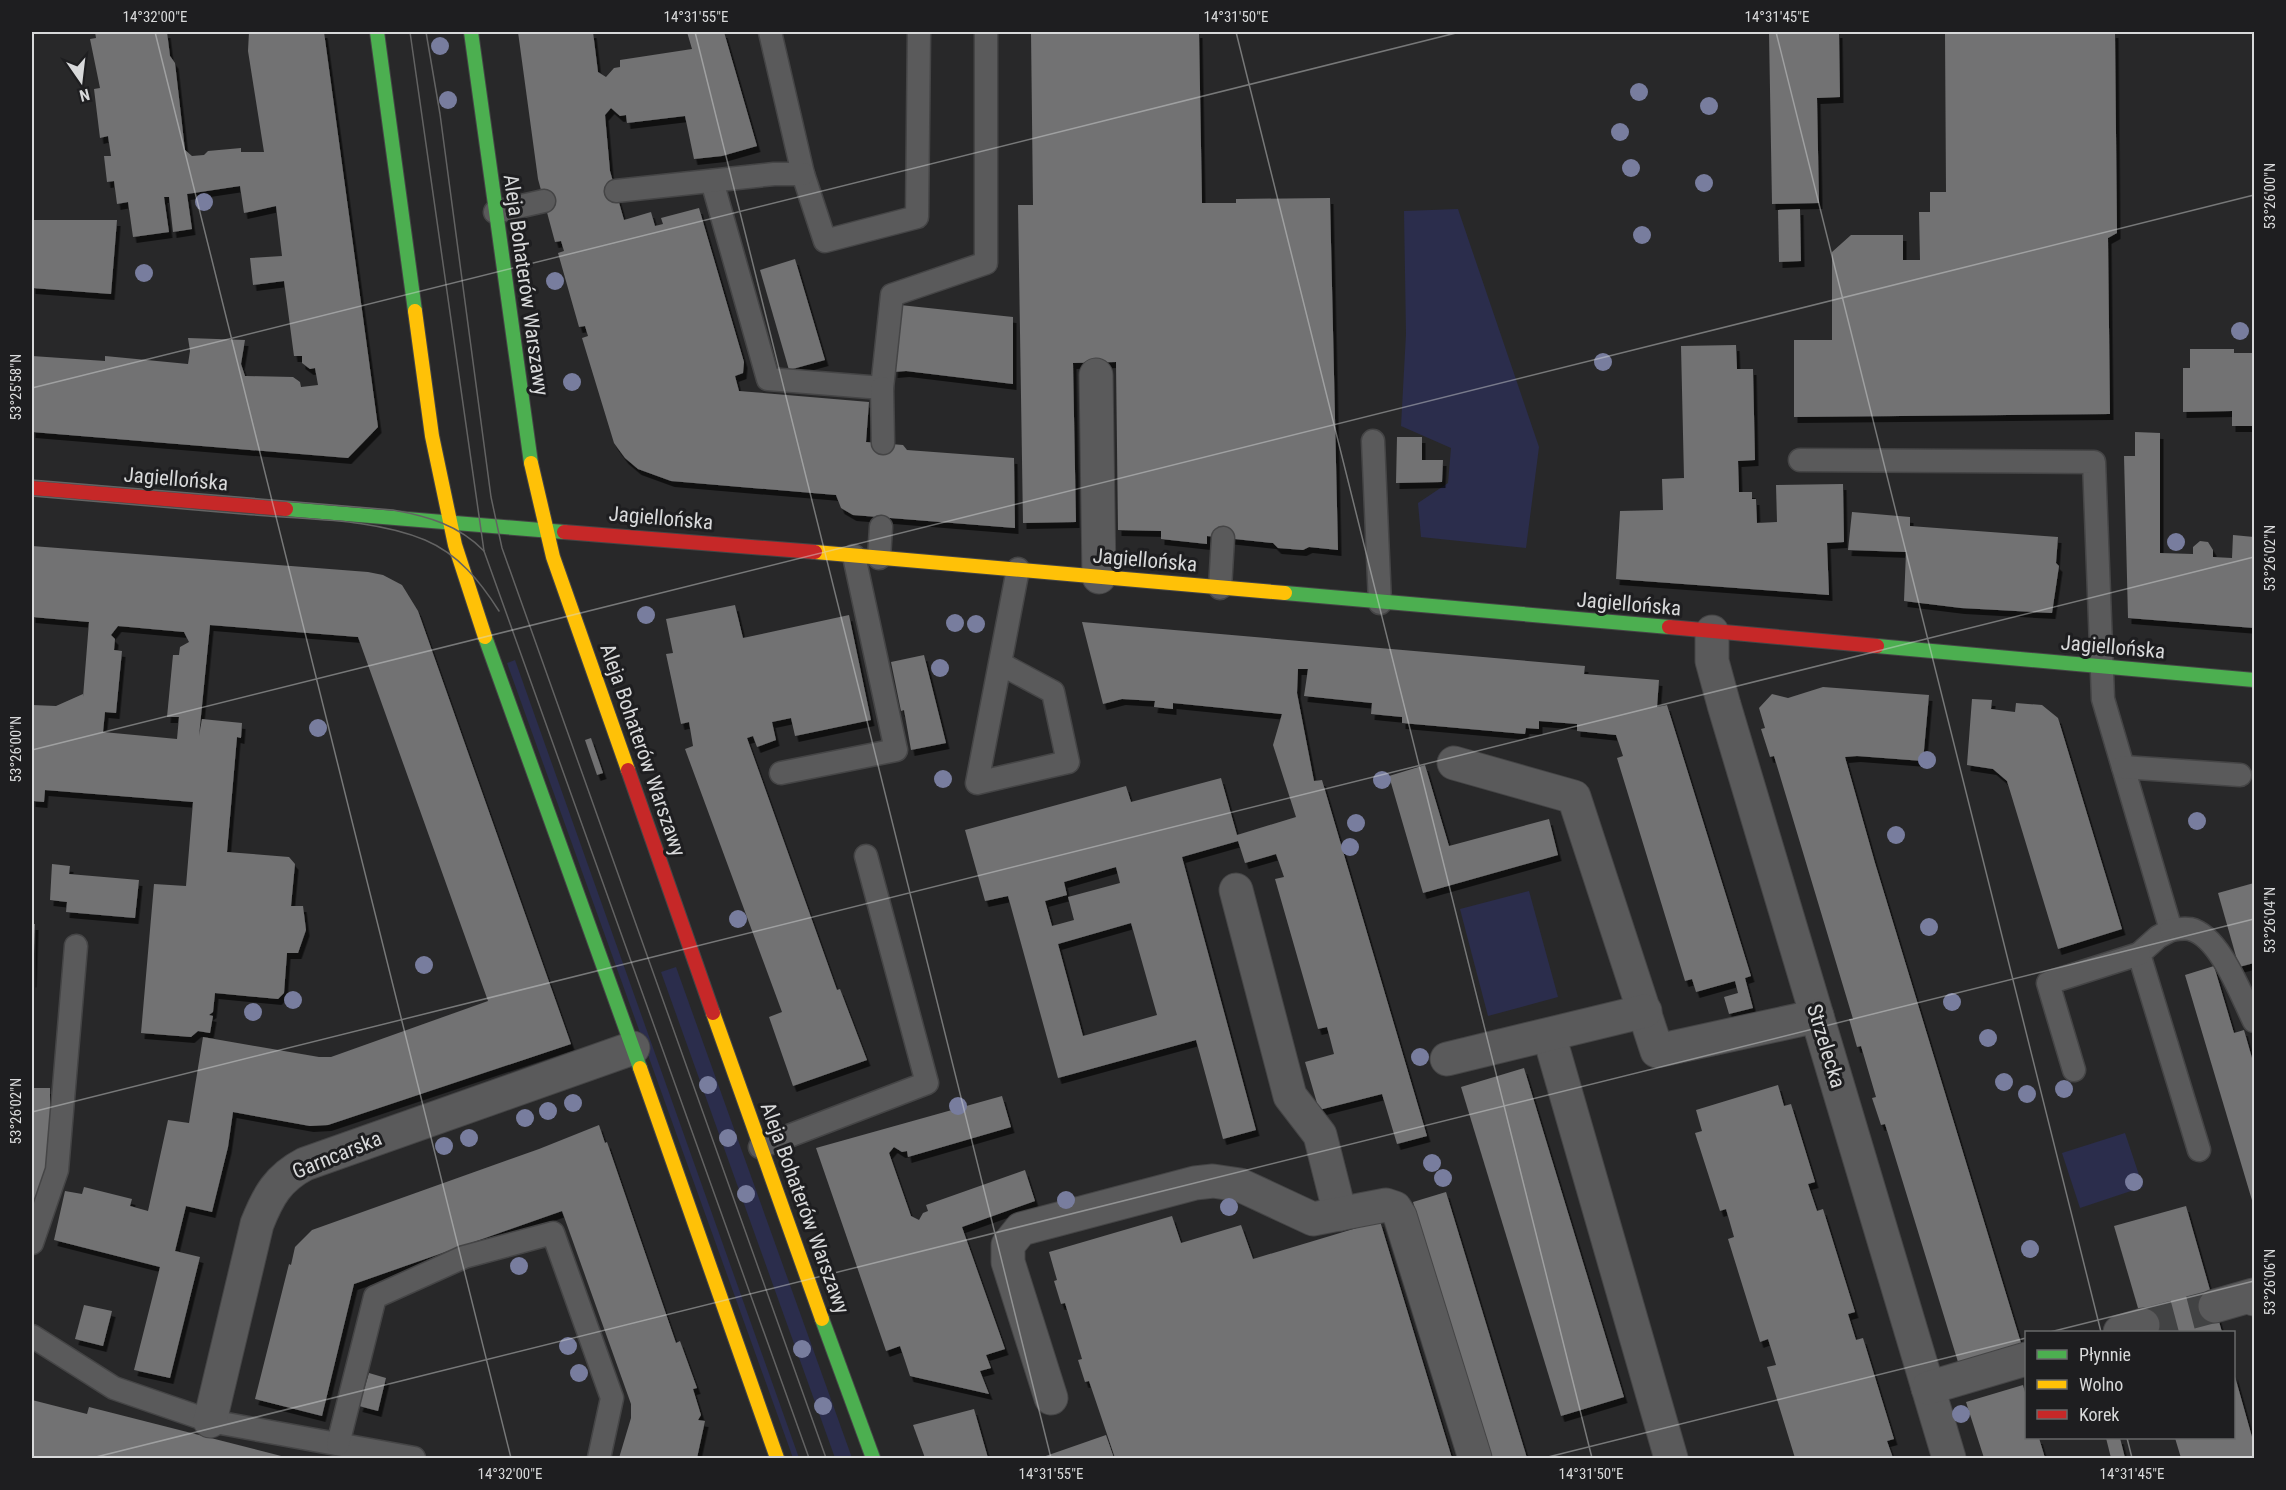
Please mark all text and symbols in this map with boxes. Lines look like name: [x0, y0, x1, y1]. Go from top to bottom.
text: 14°32'00"E: [123, 8, 187, 26]
text: 14°31'55"E: [664, 8, 728, 26]
text: 14°31'50"E: [1204, 8, 1268, 26]
text: 14°31'45"E: [1745, 8, 1809, 26]
north arrow: [51, 51, 111, 111]
text: N: [77, 85, 92, 105]
text: 53°26'00"N: [2261, 163, 2279, 229]
street label: Aleja Bohaterów Warszawy: [499, 173, 553, 397]
text: 53°25'58"N: [7, 354, 25, 420]
street label: Jagiellońska: [123, 462, 229, 496]
street label: Jagiellońska: [608, 501, 714, 535]
text: 53°26'02"N: [2261, 525, 2279, 591]
street label: Jagiellońska: [1092, 543, 1198, 577]
street label: Jagiellońska: [1576, 587, 1682, 621]
street label: Jagiellońska: [2060, 630, 2166, 664]
street label: Aleja Bohaterów Warszawy: [595, 641, 691, 860]
text: 53°26'00"N: [7, 716, 25, 782]
text: 53°26'04"N: [2261, 887, 2279, 953]
street label: Strzelecka: [1802, 1001, 1850, 1091]
text: 53°26'02"N: [7, 1078, 25, 1144]
street label: Aleja Bohaterów Warszawy: [756, 1099, 855, 1317]
street label: Garncarska: [289, 1126, 385, 1184]
text: 53°26'06"N: [2261, 1249, 2279, 1315]
legend: [2025, 1331, 2235, 1439]
text: Płynnie: [2079, 1344, 2131, 1365]
text: Wolno: [2079, 1374, 2123, 1395]
text: Korek: [2079, 1404, 2119, 1425]
text: 14°32'00"E: [478, 1465, 542, 1483]
text: 14°31'55"E: [1019, 1465, 1083, 1483]
text: 14°31'50"E: [1559, 1465, 1623, 1483]
text: 14°31'45"E: [2100, 1465, 2164, 1483]

